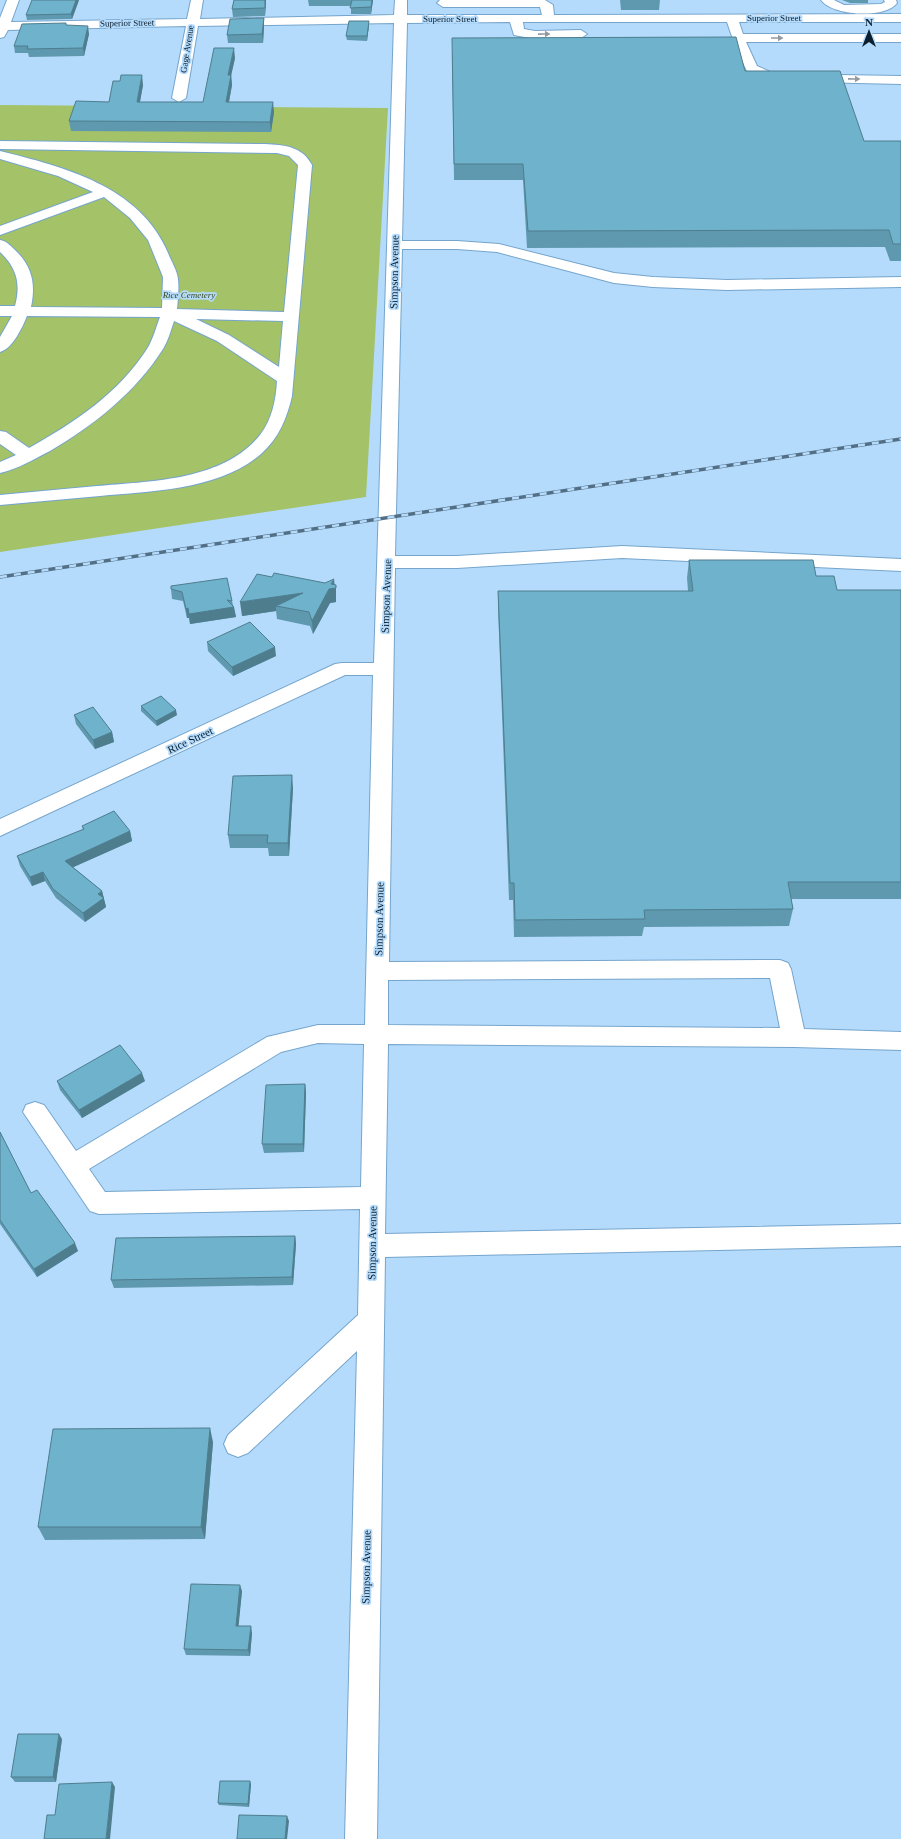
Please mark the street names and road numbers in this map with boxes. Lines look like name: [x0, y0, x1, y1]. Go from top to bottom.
street label: Superior Street: [747, 13, 802, 23]
street label: Superior Street: [423, 14, 478, 24]
street label: Superior Street: [100, 18, 155, 28]
street label: Gage Avenue: [178, 24, 196, 74]
street label: Simpson Avenue: [387, 235, 401, 309]
street label: Simpson Avenue: [379, 559, 393, 633]
street label: Rice Street: [165, 724, 215, 756]
street label: Simpson Avenue: [372, 882, 386, 956]
street label: Simpson Avenue: [365, 1206, 379, 1280]
street label: Simpson Avenue: [359, 1530, 373, 1604]

